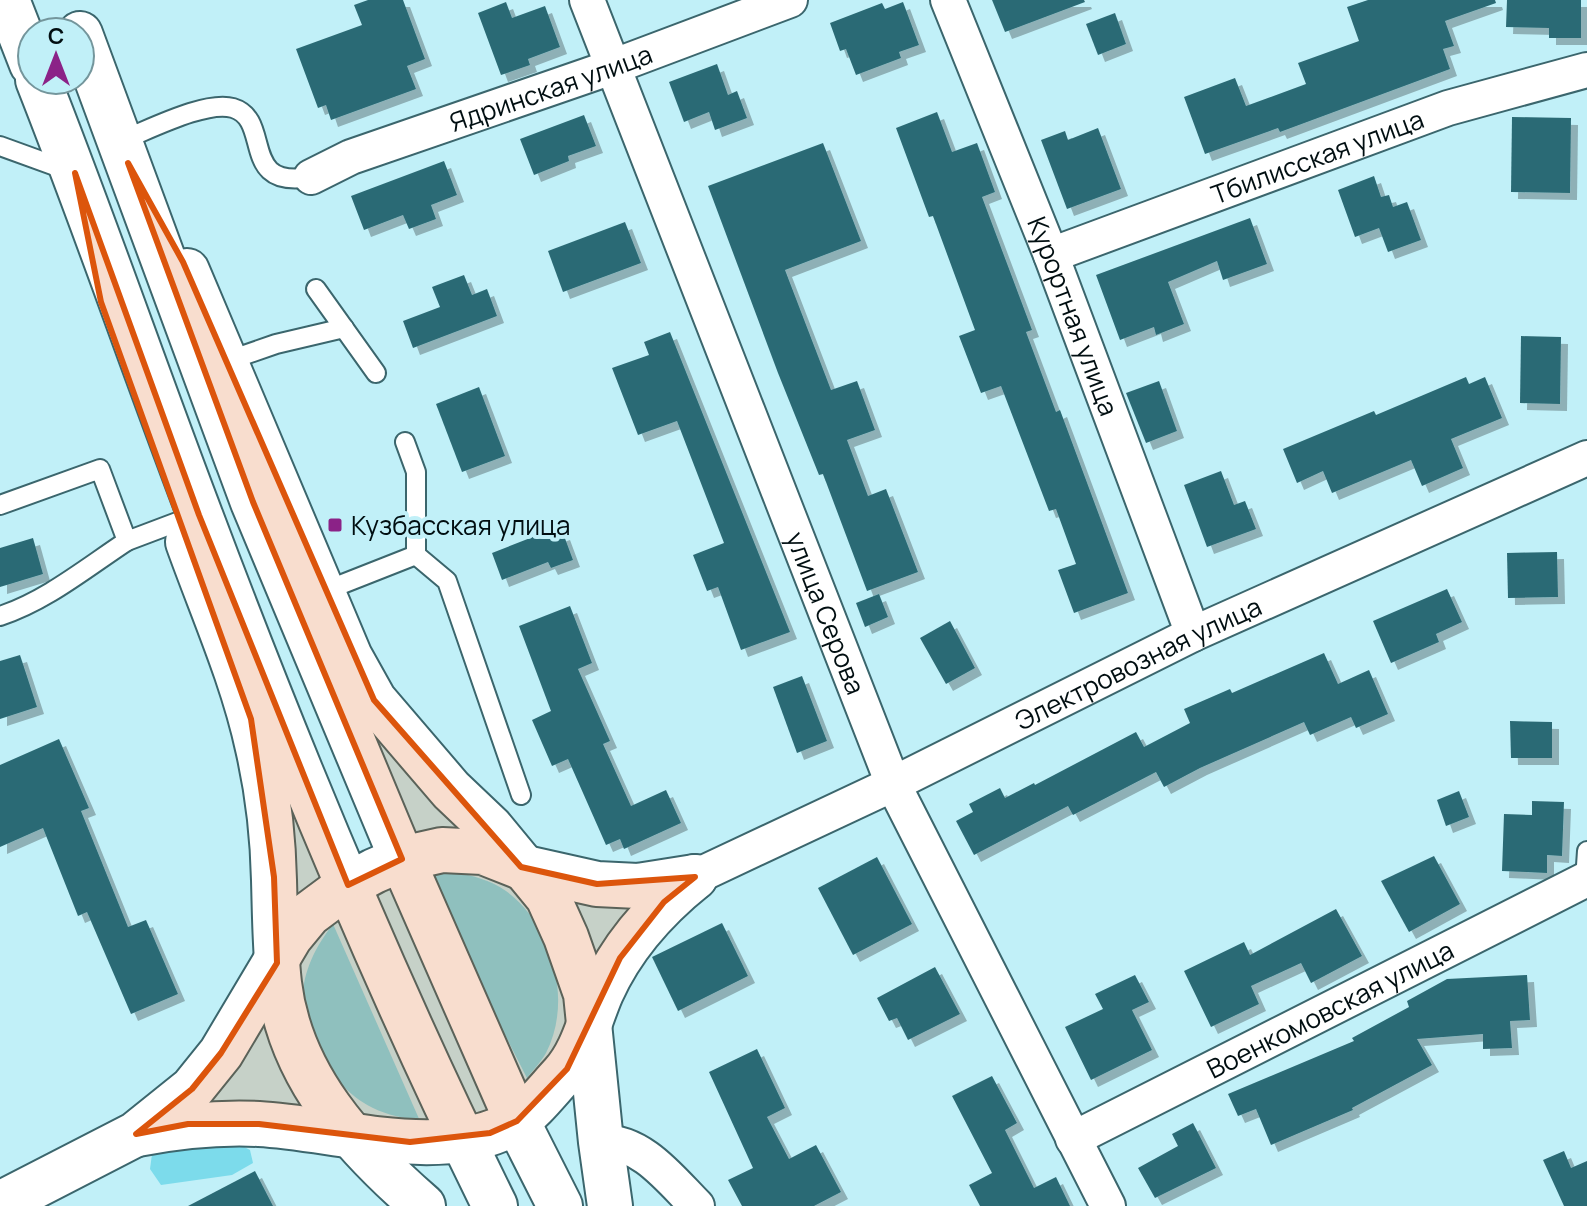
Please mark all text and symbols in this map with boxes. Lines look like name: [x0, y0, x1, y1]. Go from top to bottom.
north arrow: [16, 16, 96, 96]
text: С: [48, 21, 64, 51]
street label: Ядринская улица: [444, 36, 657, 140]
street label: Тбилисская улица: [1206, 101, 1429, 212]
street label: Курортная улица: [1019, 211, 1128, 421]
place label: Кузбасская улица: [351, 507, 571, 543]
marker: Кузбасская улица: [326, 516, 344, 534]
street label: улица Серова: [778, 526, 874, 699]
street label: Электровозная улица: [1008, 588, 1267, 738]
street label: Военкомовская улица: [1200, 932, 1460, 1086]

